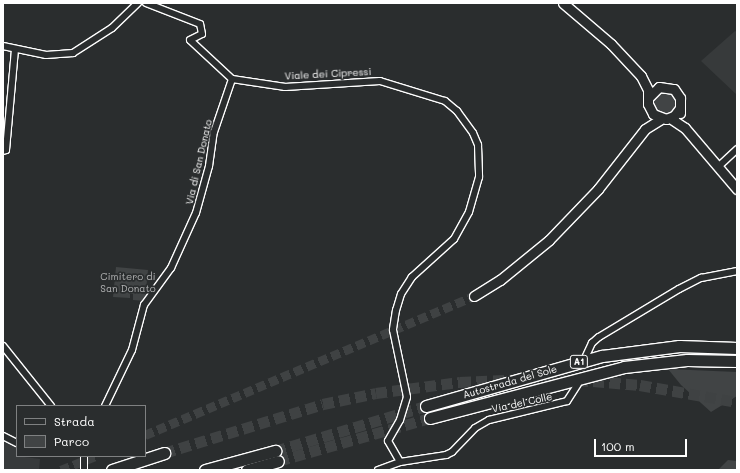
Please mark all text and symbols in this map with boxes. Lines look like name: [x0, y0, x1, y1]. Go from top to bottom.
street label: Viale dei Cipressi: [284, 66, 372, 82]
street label: Via di San Donato: [183, 118, 215, 206]
park label: Cimitero di San Donato: [100, 270, 156, 294]
road number: A1: [569, 355, 589, 369]
street label: Autostrada del Sole: [461, 363, 559, 401]
street label: Via del Colle: [491, 391, 553, 415]
legend: [16, 405, 146, 457]
text: Strada: [54, 413, 95, 429]
scale bar: [596, 431, 689, 457]
text: Parco: [54, 433, 89, 449]
text: 100 m: [601, 438, 635, 454]

